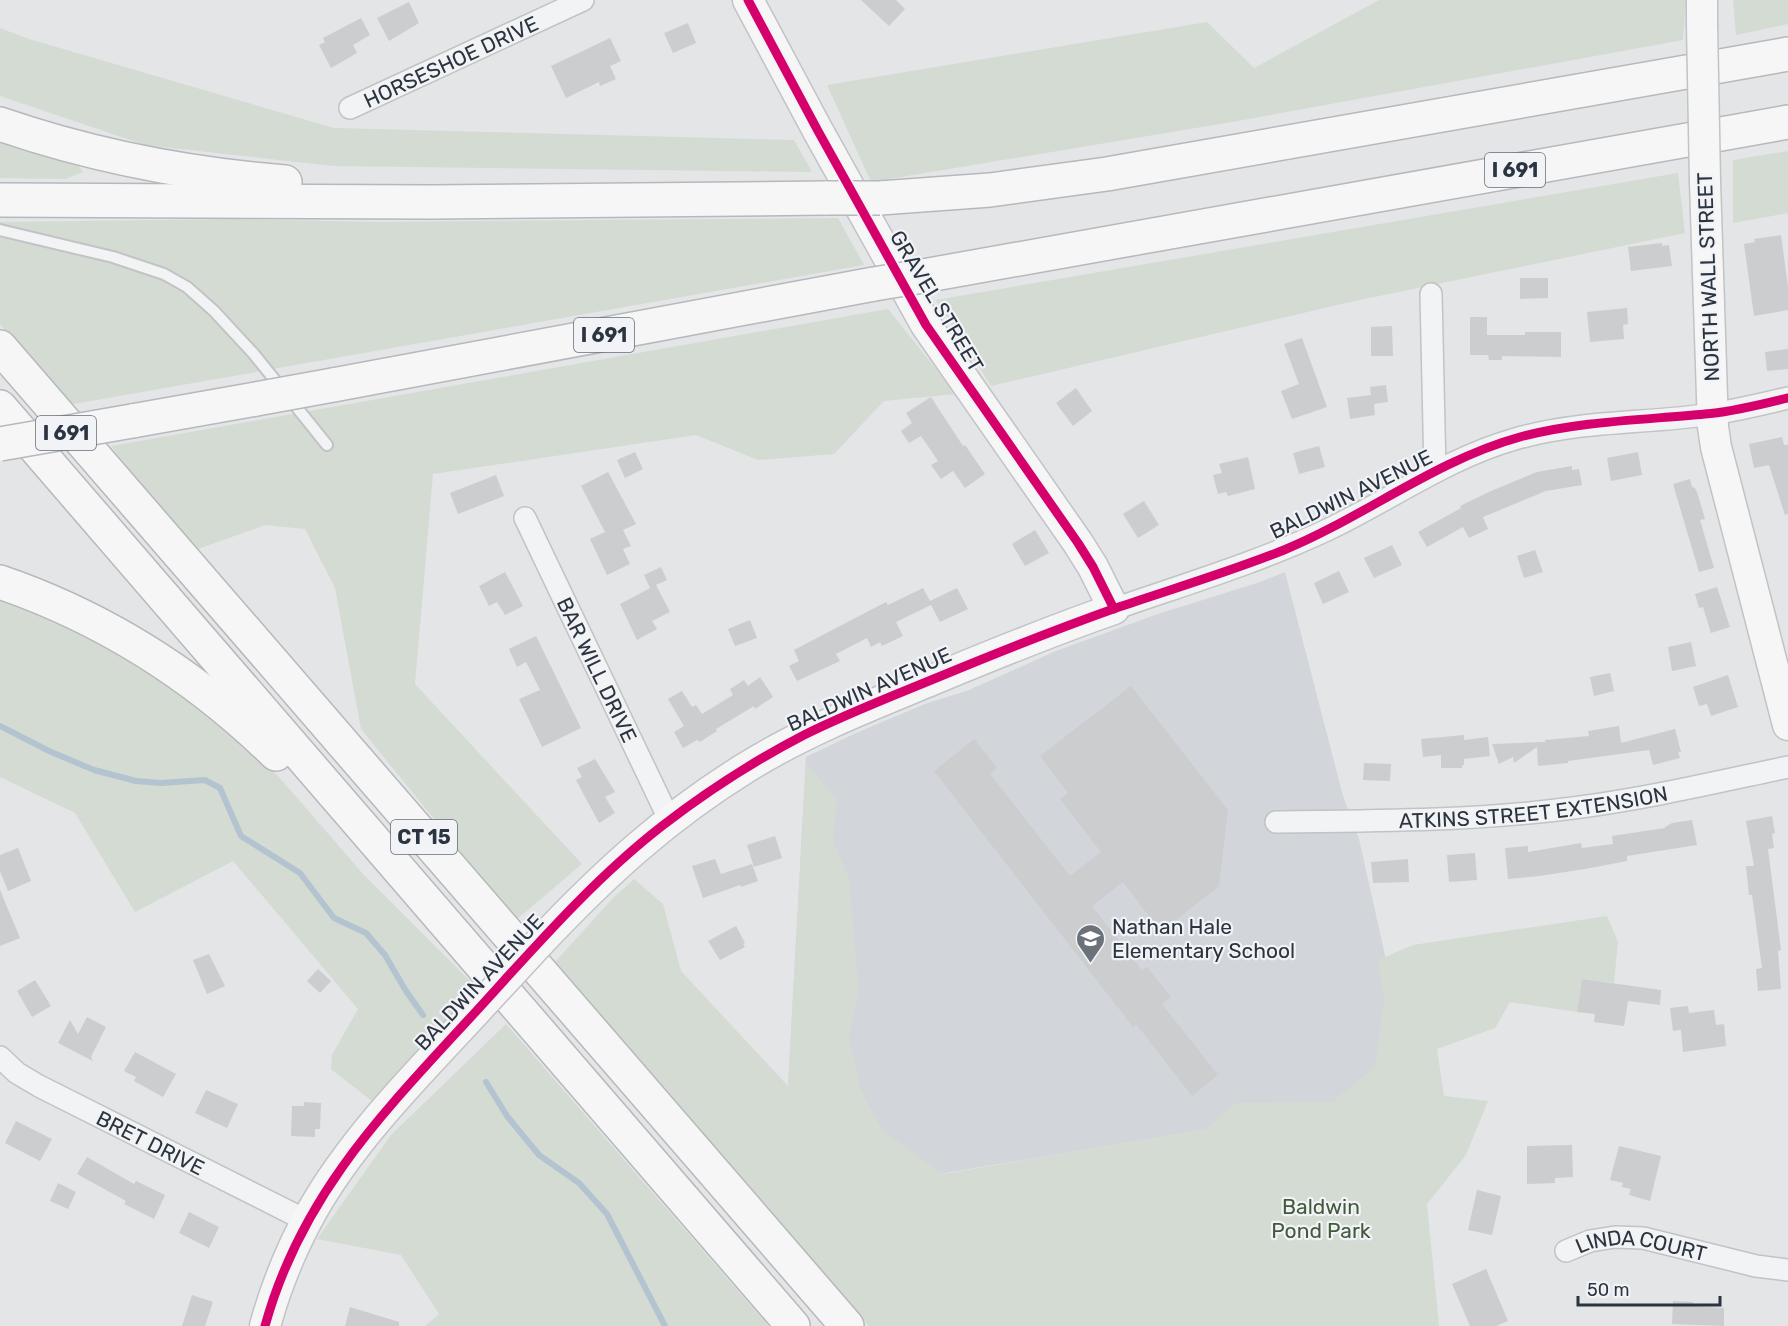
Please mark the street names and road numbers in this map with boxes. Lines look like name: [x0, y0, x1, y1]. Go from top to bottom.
street label: HORSESHOE DRIVE: [360, 10, 542, 112]
road number: I 691: [1485, 153, 1545, 187]
street label: NORTH WALL STREET: [1692, 172, 1724, 382]
street label: GRAVEL STREET: [885, 226, 989, 376]
road number: I 691: [574, 318, 634, 352]
road number: I 691: [36, 416, 96, 450]
street label: BALDWIN AVENUE: [1266, 444, 1436, 544]
street label: BAR WILL DRIVE: [552, 593, 643, 746]
street label: BALDWIN AVENUE: [783, 642, 955, 736]
street label: ATKINS STREET EXTENSION: [1399, 780, 1670, 833]
road number: CT 15: [391, 820, 457, 854]
street label: BALDWIN AVENUE: [409, 909, 549, 1055]
street label: BRET DRIVE: [92, 1105, 209, 1180]
street label: LINDA COURT: [1571, 1224, 1710, 1266]

